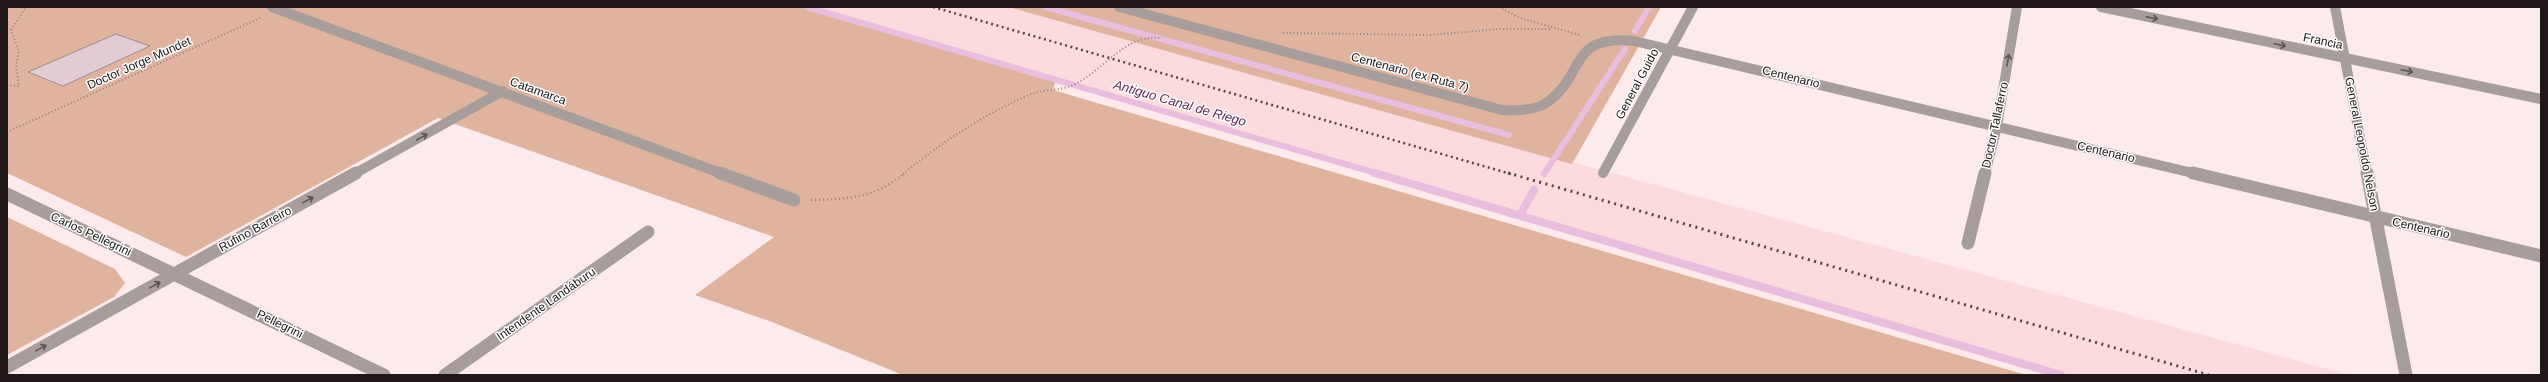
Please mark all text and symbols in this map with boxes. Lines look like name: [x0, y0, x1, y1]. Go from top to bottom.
one-way arrow: [2146, 14, 2159, 22]
street label: Francia: [2302, 30, 2344, 52]
street label: Doctor Jorge Mundet: [85, 34, 194, 92]
one-way arrow: [2273, 41, 2286, 49]
street label: General Guido: [1612, 46, 1662, 122]
street label: Centenario (ex Ruta 7): [1350, 50, 1470, 94]
one-way arrow: [2004, 54, 2012, 67]
street label: Centenario: [1761, 63, 1821, 91]
one-way arrow: [2400, 68, 2413, 76]
street label: Catamarca: [508, 74, 568, 108]
street label: General Leopoldo Nelson: [2342, 76, 2382, 212]
water label: Antiguo Canal de Riego: [1111, 77, 1248, 129]
street label: Doctor Tallaferro: [1979, 80, 2011, 169]
one-way arrow: [415, 132, 427, 140]
street label: Centenario: [2076, 139, 2136, 165]
one-way arrow: [302, 196, 314, 203]
street label: Rufino Barreiro: [216, 203, 294, 255]
street label: Carlos Pellegrini: [48, 209, 134, 259]
street label: Centenario: [2391, 215, 2451, 241]
street label: Intendente Landáburu: [494, 265, 598, 343]
one-way arrow: [149, 281, 161, 289]
street label: Pellegrini: [255, 307, 305, 341]
one-way arrow: [35, 344, 47, 351]

